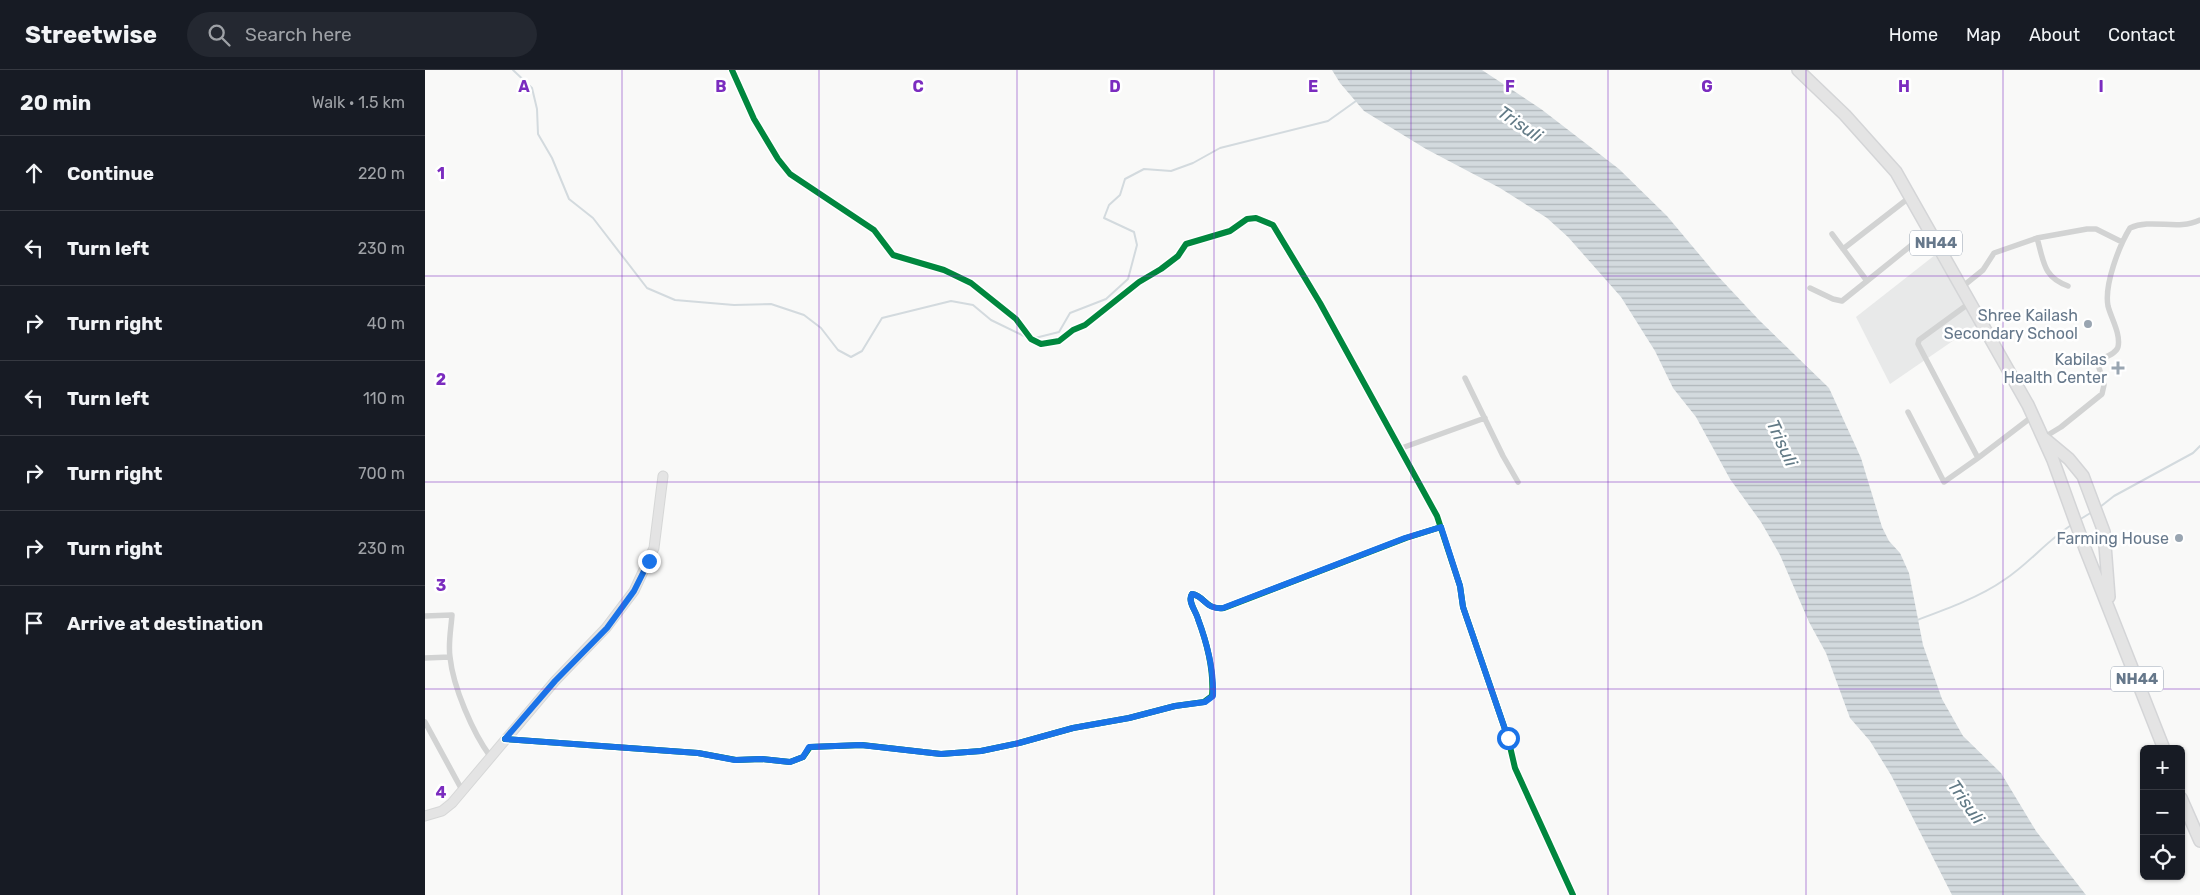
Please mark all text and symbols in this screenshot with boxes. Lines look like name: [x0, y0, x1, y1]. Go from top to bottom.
search box: [187, 12, 537, 57]
text: Streetwise: [25, 21, 157, 49]
icon: search: [205, 21, 233, 49]
text: Search here: [245, 23, 352, 46]
text: Home: [1889, 24, 1938, 46]
text: Map: [1966, 24, 2001, 46]
text: About: [2029, 24, 2080, 46]
text: Contact: [2108, 24, 2175, 46]
text: A: [518, 77, 530, 96]
text: B: [715, 77, 727, 96]
text: C: [912, 77, 924, 96]
text: D: [1109, 77, 1121, 96]
text: E: [1308, 77, 1318, 96]
text: F: [1505, 77, 1515, 96]
text: G: [1701, 77, 1713, 96]
text: H: [1898, 77, 1910, 96]
text: I: [2098, 77, 2104, 96]
text: 20 min: [20, 90, 91, 115]
text: Walk · 1.5 km: [312, 93, 405, 112]
water label: Trisuli: [1493, 101, 1547, 147]
icon: ahead: [20, 159, 48, 187]
text: Continue: [67, 162, 154, 185]
text: 220 m: [358, 164, 405, 183]
text: 1: [437, 164, 445, 183]
road number: NH44: [1910, 230, 1962, 256]
icon: left: [20, 234, 48, 262]
text: Turn left: [67, 237, 149, 260]
text: 230 m: [358, 239, 405, 258]
place label: Shree Kailash Secondary School: [1944, 306, 2078, 343]
icon: right: [20, 309, 48, 337]
text: Turn right: [67, 312, 162, 335]
text: 40 m: [367, 314, 405, 333]
marker: Shree Kailash Secondary School: [2082, 318, 2094, 330]
place label: Kabilas Health Center: [2003, 350, 2107, 387]
marker: Kabilas Health Center: [2111, 361, 2125, 375]
text: 2: [436, 370, 446, 389]
icon: left: [20, 384, 48, 412]
text: Turn left: [67, 387, 149, 410]
text: 110 m: [363, 389, 405, 408]
water label: Trisuli: [1762, 416, 1803, 471]
icon: right: [20, 459, 48, 487]
text: Turn right: [67, 462, 162, 485]
text: 700 m: [358, 464, 405, 483]
place label: Farming House: [2057, 529, 2169, 548]
marker: Farming House: [2173, 532, 2185, 544]
icon: right: [20, 534, 48, 562]
text: Turn right: [67, 537, 162, 560]
text: 230 m: [358, 539, 405, 558]
route end: [638, 550, 661, 573]
text: 3: [436, 576, 446, 595]
icon: arrive: [20, 609, 48, 637]
text: Arrive at destination: [67, 612, 263, 635]
road number: NH44: [2111, 666, 2163, 692]
route start: [1497, 727, 1520, 750]
map controls: [2140, 745, 2185, 880]
button: +: [2140, 745, 2185, 790]
water label: Trisuli: [1943, 776, 1989, 829]
text: 4: [436, 783, 447, 802]
button: −: [2140, 790, 2185, 835]
button: locate: [2140, 835, 2185, 880]

